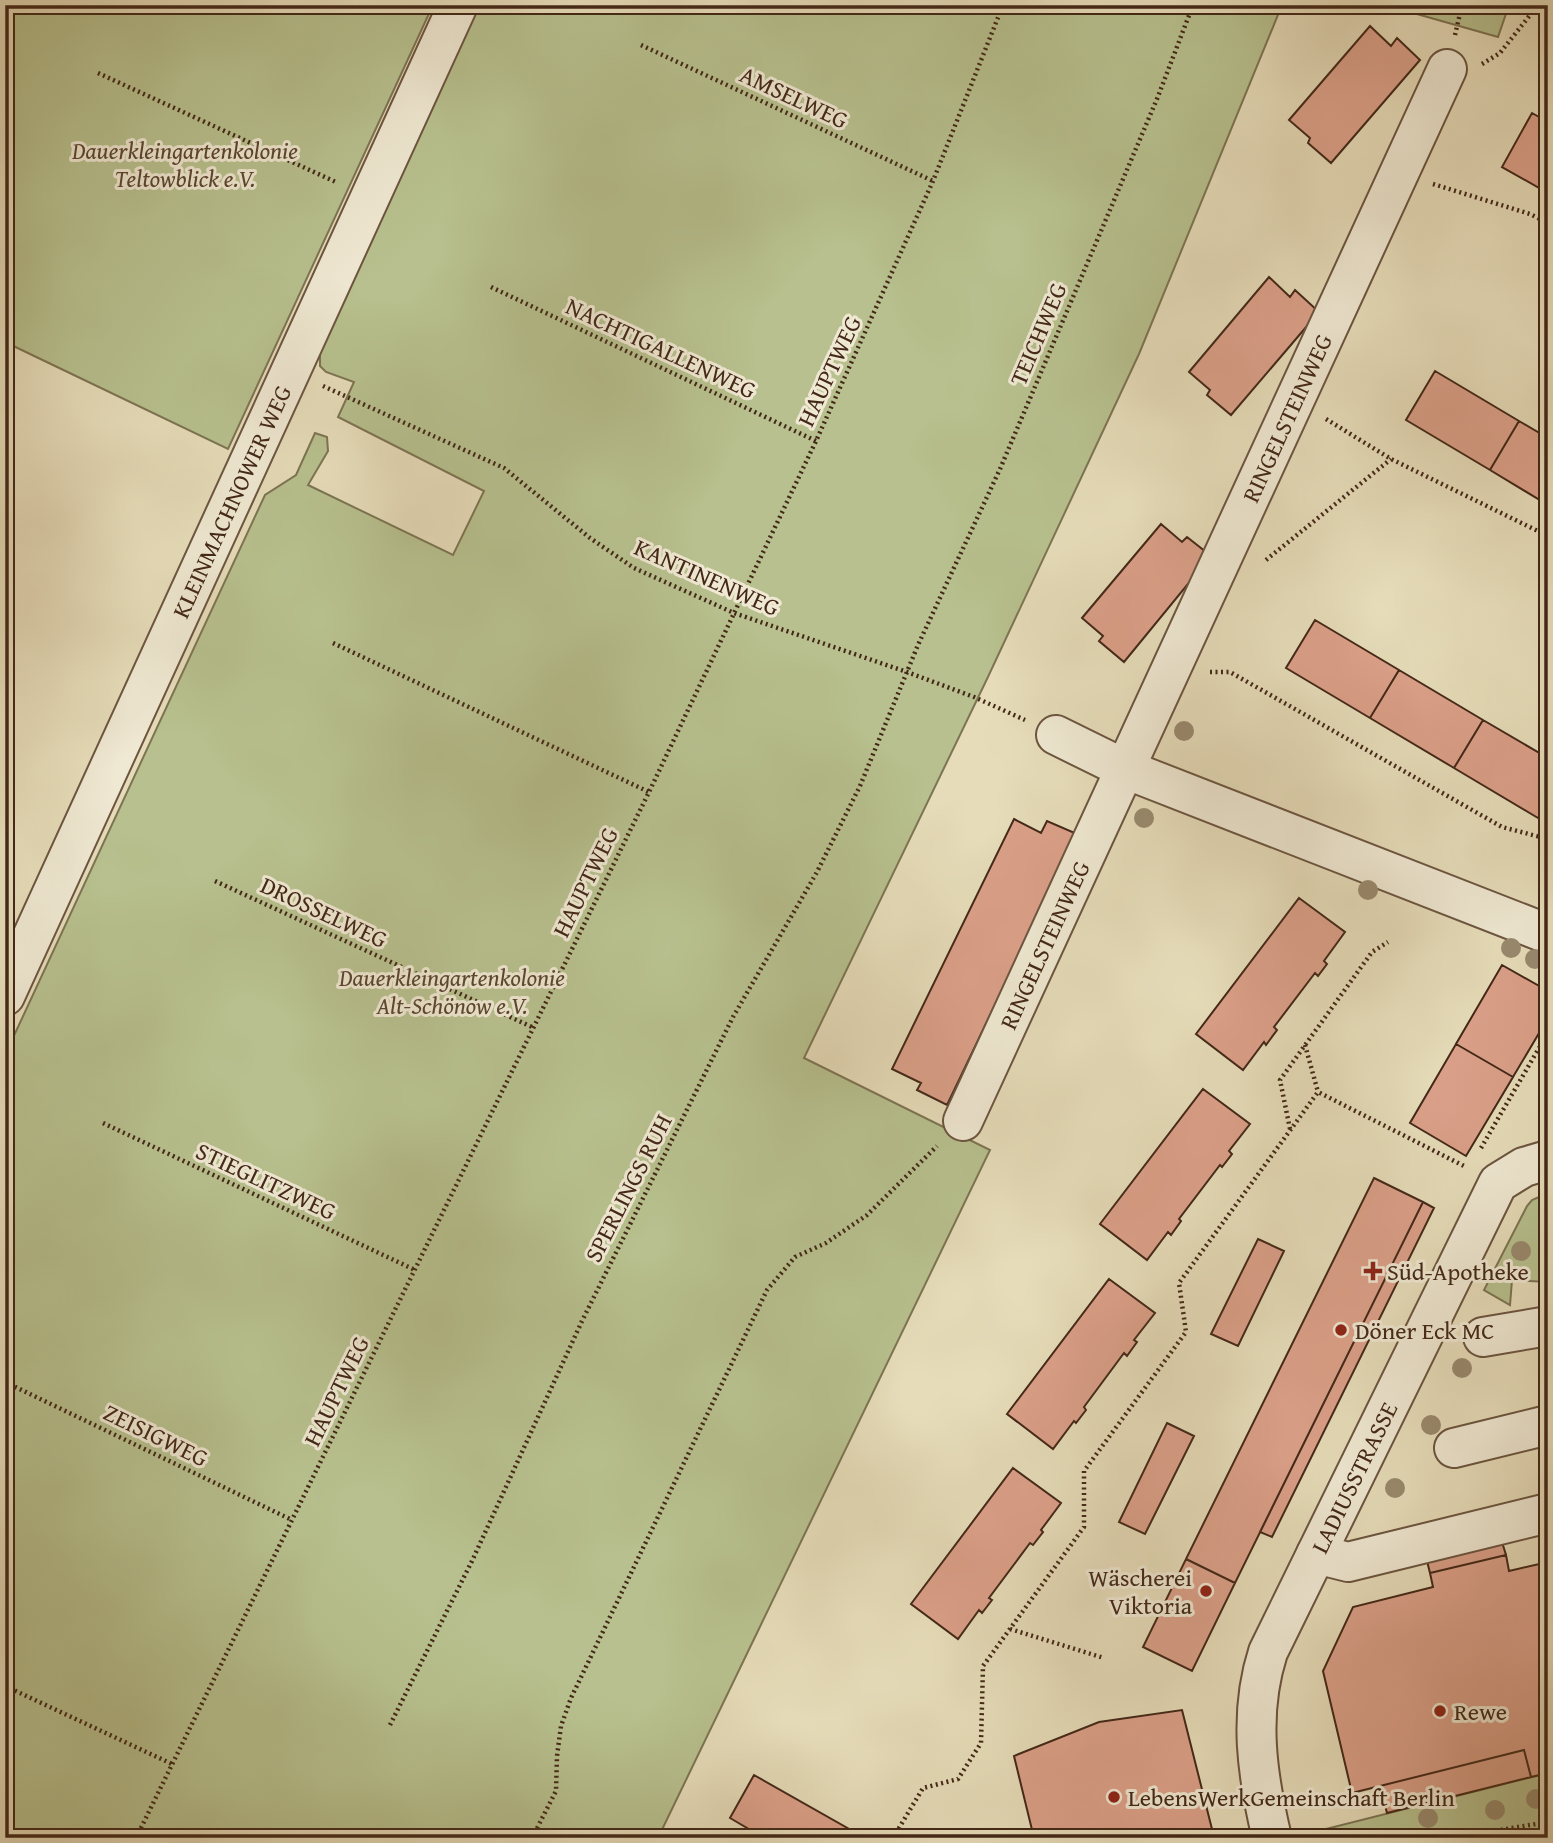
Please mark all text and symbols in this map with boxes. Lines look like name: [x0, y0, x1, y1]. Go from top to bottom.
street label: AMSELWEG: [734, 57, 854, 137]
park label: Dauerkleingartenkolonie Teltowblick e.V.: [71, 133, 298, 196]
street label: TEICHWEG: [1001, 277, 1075, 391]
street label: NACHTIGALLENWEG: [560, 289, 762, 407]
street label: HAUPTWEG: [788, 310, 870, 432]
street label: RINGELSTEINWEG: [1233, 328, 1340, 508]
street label: KLEINMACHNOWER WEG: [163, 379, 300, 623]
street label: KANTINENWEG: [629, 529, 785, 625]
street label: HAUPTWEG: [543, 821, 627, 943]
street label: RINGELSTEINWEG: [990, 855, 1098, 1035]
street label: DROSSELWEG: [255, 867, 393, 957]
park label: Dauerkleingartenkolonie Alt-Schönow e.V.: [338, 960, 565, 1023]
street label: SPERLINGS RUH: [576, 1108, 680, 1268]
street label: STIEGLITZWEG: [190, 1133, 342, 1229]
place label: Süd-Apotheke: [1387, 1254, 1529, 1289]
marker: Süd-Apotheke: [1365, 1263, 1381, 1279]
place label: Döner Eck MC: [1355, 1313, 1494, 1348]
marker: Döner Eck MC: [1333, 1322, 1349, 1338]
street label: HAUPTWEG: [294, 1330, 378, 1452]
street label: ZEISIGWEG: [98, 1395, 214, 1475]
street label: LADIUSSTRASSE: [1302, 1396, 1406, 1559]
place label: Wäscherei Viktoria: [1088, 1560, 1193, 1623]
marker: Wäscherei Viktoria: [1198, 1583, 1214, 1599]
place label: Rewe: [1454, 1694, 1507, 1729]
marker: Rewe: [1432, 1703, 1448, 1719]
place label: LebensWerkGemeinschaft Berlin: [1128, 1780, 1455, 1815]
marker: LebensWerkGemeinschaft Berlin: [1106, 1789, 1122, 1805]

